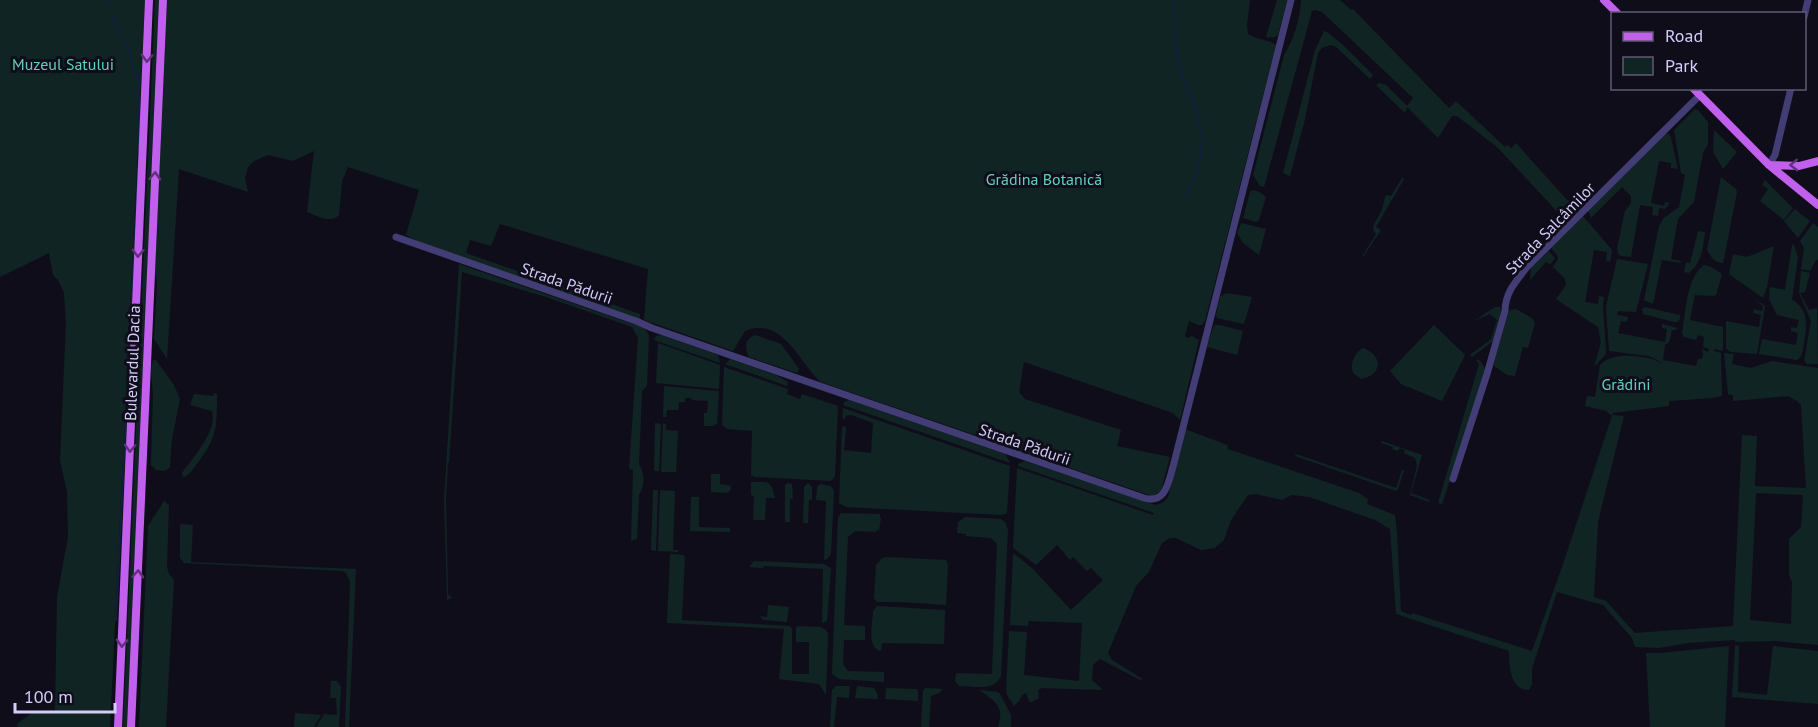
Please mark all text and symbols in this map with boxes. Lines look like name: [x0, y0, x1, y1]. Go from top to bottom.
legend: [1611, 12, 1806, 90]
text: Road: [1665, 24, 1703, 47]
park label: Muzeul Satului: [12, 54, 114, 74]
one-way arrow: [140, 54, 153, 63]
text: Park: [1665, 54, 1698, 77]
one-way arrow: [1789, 159, 1798, 171]
park label: Grădina Botanică: [986, 169, 1102, 189]
one-way arrow: [148, 171, 161, 180]
street label: Strada Salcâmilor: [1501, 177, 1599, 278]
one-way arrow: [132, 249, 145, 258]
street label: Strada Pădurii: [519, 258, 615, 308]
street label: Bulevardul Dacia: [120, 305, 144, 421]
park label: Grădini: [1601, 374, 1651, 394]
street label: Strada Pădurii: [977, 419, 1073, 469]
one-way arrow: [124, 444, 136, 453]
one-way arrow: [132, 569, 145, 578]
one-way arrow: [115, 638, 128, 647]
scale bar: [15, 676, 116, 714]
text: 100 m: [24, 685, 73, 708]

